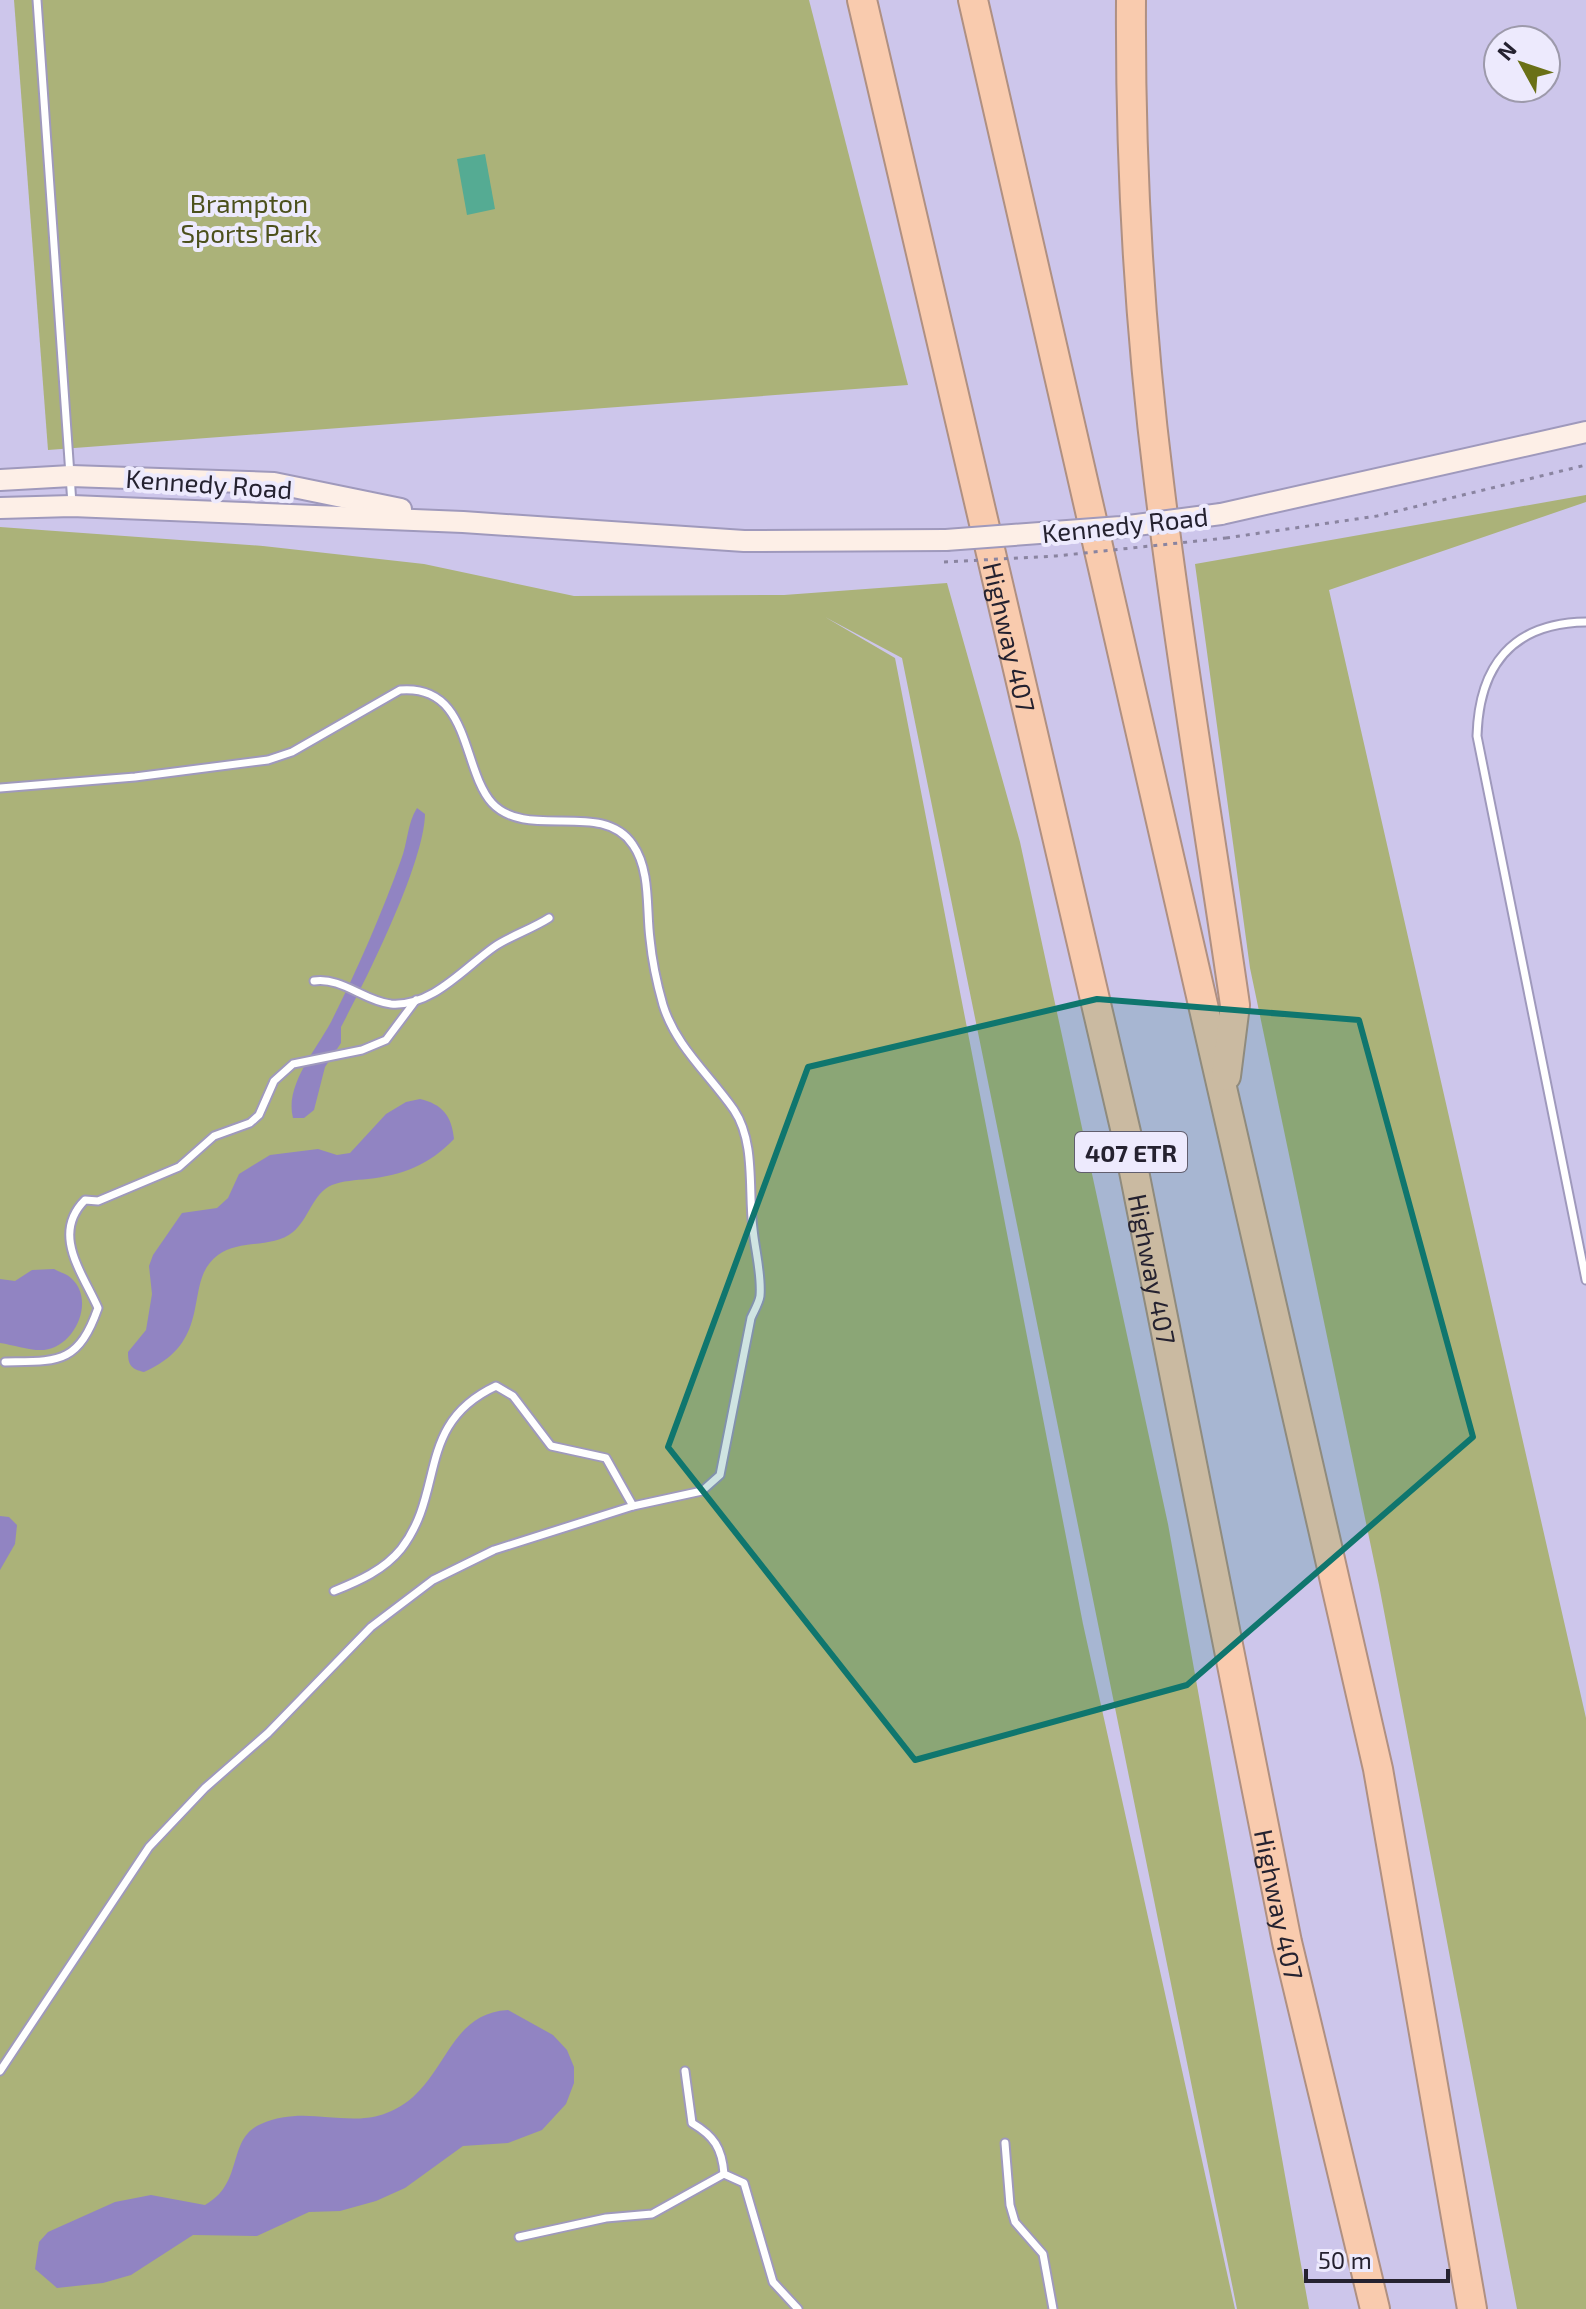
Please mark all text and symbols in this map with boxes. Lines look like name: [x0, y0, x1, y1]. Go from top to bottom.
north arrow: [1482, 24, 1562, 104]
text: N: [1491, 36, 1521, 65]
park label: Brampton Sports Park: [181, 187, 317, 248]
street label: Kennedy Road: [125, 462, 293, 504]
street label: Kennedy Road: [1040, 500, 1210, 548]
street label: Highway 407: [978, 559, 1043, 715]
road number: 407 ETR: [1075, 1132, 1187, 1172]
street label: Highway 407: [1123, 1191, 1183, 1347]
street label: Highway 407: [1249, 1826, 1311, 1983]
scale bar: [1306, 2233, 1448, 2283]
text: 50 m: [1318, 2245, 1372, 2274]

